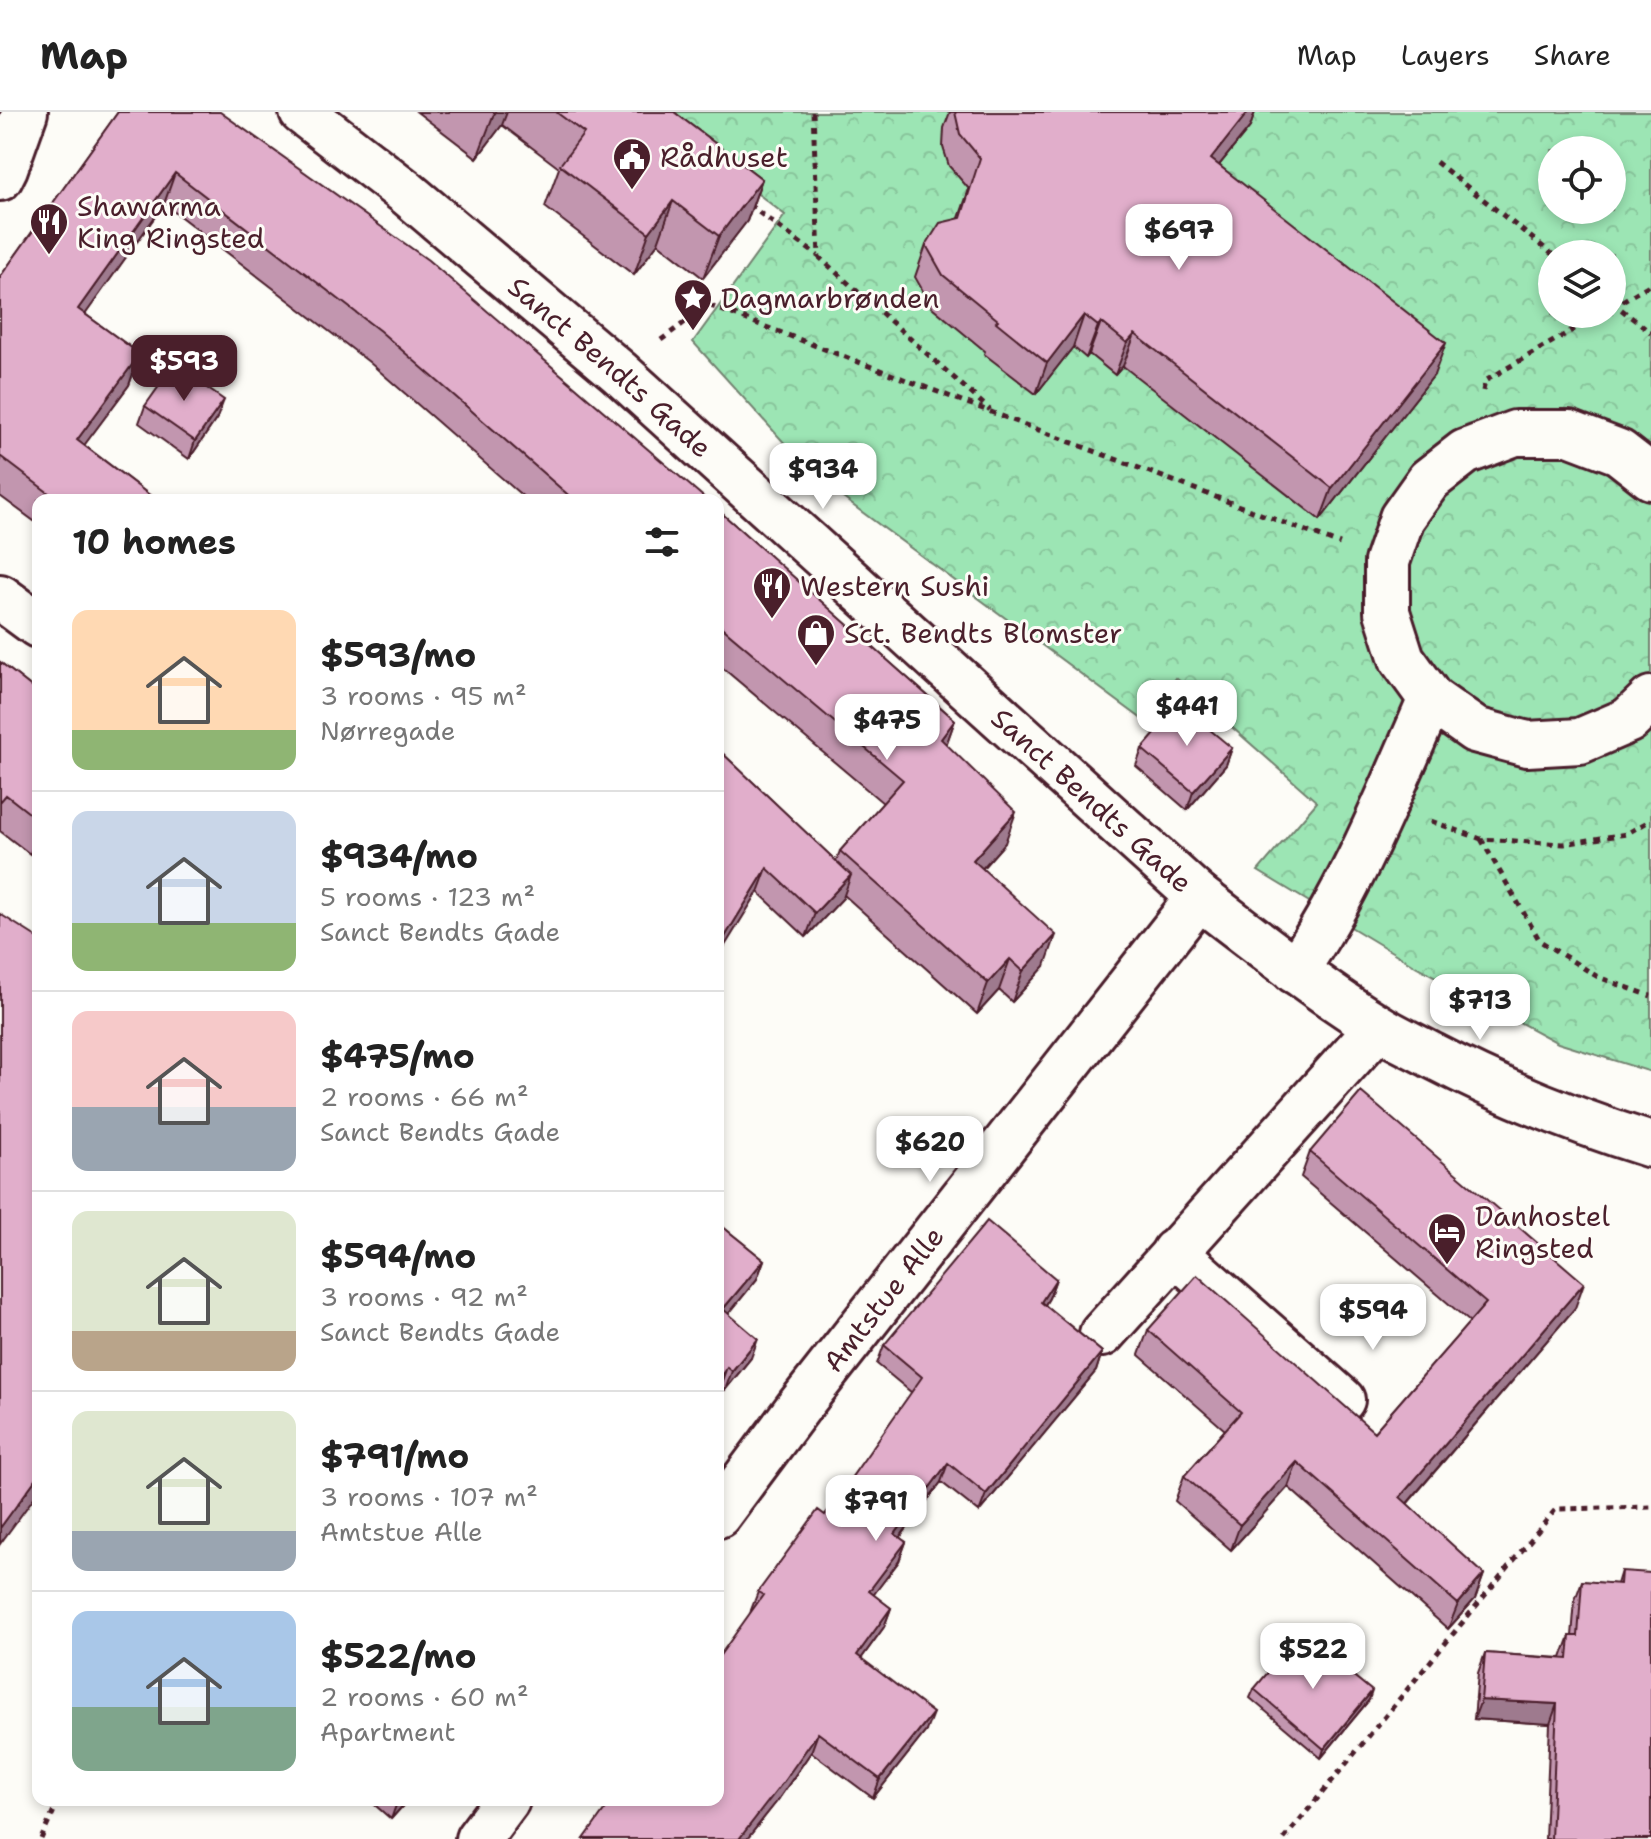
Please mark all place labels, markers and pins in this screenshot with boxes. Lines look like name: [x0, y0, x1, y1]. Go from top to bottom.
public building icon: Rådhuset: [611, 136, 653, 191]
place label: Rådhuset: [660, 138, 788, 176]
place label: Shawarma King Ringsted: [77, 187, 265, 257]
restaurant icon: Shawarma King Ringsted: [28, 201, 70, 256]
pin: $697: [1132, 204, 1226, 272]
place icon: Dagmarbrønden: [672, 277, 714, 332]
place label: Dagmarbrønden: [721, 279, 939, 317]
pin: $593: [137, 335, 231, 403]
pin: $934: [776, 443, 870, 511]
restaurant icon: Western Sushi: [751, 565, 793, 620]
place label: Western Sushi: [800, 567, 989, 605]
shop icon: Sct. Bendts Blomster: [795, 612, 837, 667]
place label: Sct. Bendts Blomster: [844, 614, 1122, 652]
pin: $441: [1140, 680, 1234, 748]
pin: $475: [840, 694, 934, 762]
pin: $713: [1433, 974, 1527, 1042]
pin: $620: [883, 1116, 977, 1184]
place label: Danhostel Ringsted: [1475, 1197, 1610, 1267]
hotel icon: Danhostel Ringsted: [1426, 1211, 1468, 1266]
pin: $594: [1326, 1284, 1420, 1352]
pin: $791: [829, 1475, 923, 1543]
pin: $522: [1266, 1623, 1360, 1691]

